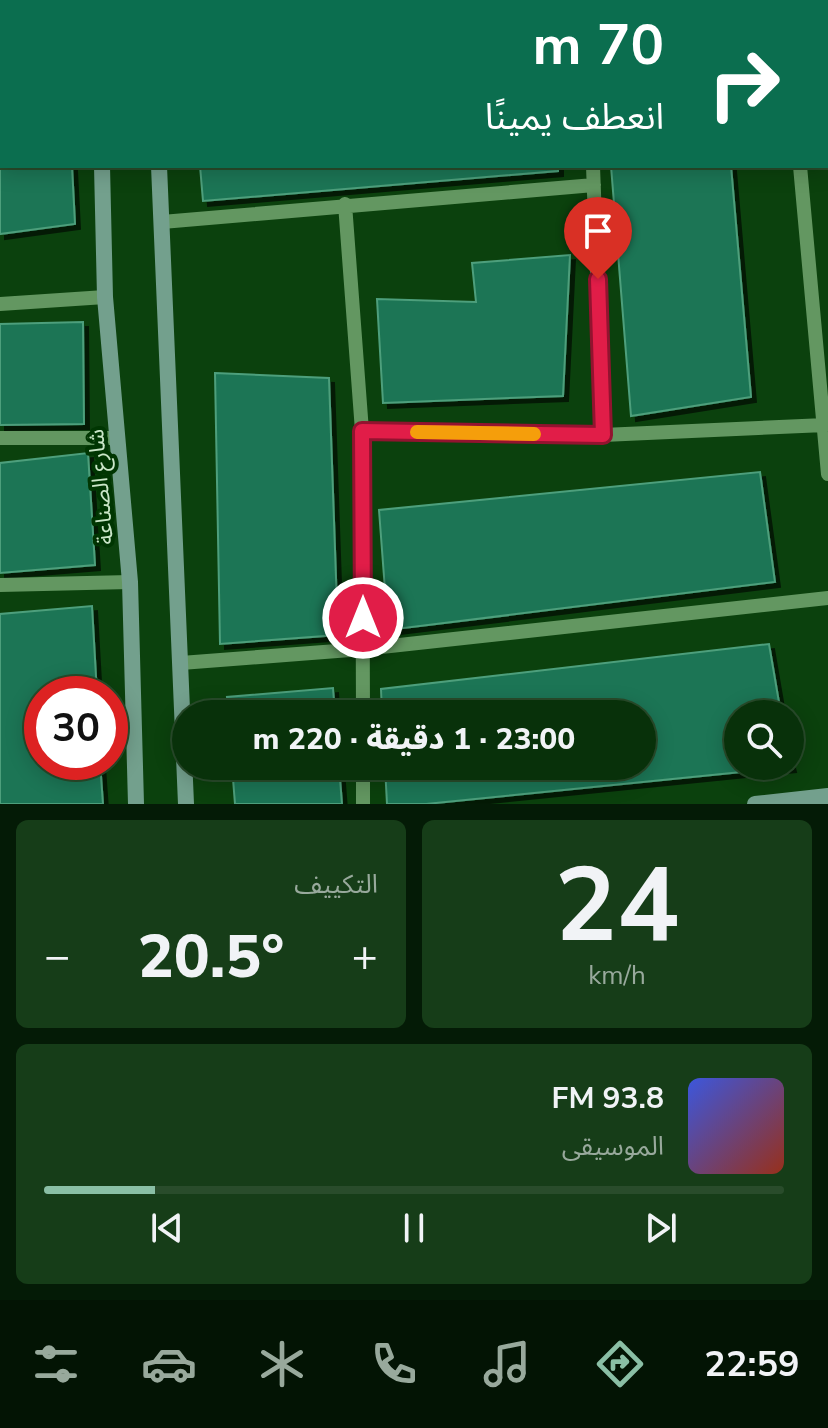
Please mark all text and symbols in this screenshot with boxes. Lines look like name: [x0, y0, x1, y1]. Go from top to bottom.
text: 70 m: [533, 7, 664, 84]
icon: right: [692, 32, 796, 136]
text: انعطف يمينًا: [485, 93, 664, 142]
pin: [564, 197, 632, 279]
icon: arrive: [576, 209, 620, 253]
street label: شارع الصناعة: [81, 428, 122, 546]
position arrow: [321, 576, 405, 660]
speed limit sign: 30: [24, 676, 128, 780]
map controls: [724, 700, 804, 780]
button: search: [724, 700, 804, 780]
text: 23:00 · 1 دقيقة · 220 m: [253, 719, 575, 760]
text: 24: [555, 835, 679, 977]
text: التكييف: [294, 867, 378, 902]
text: 20.5°: [138, 916, 284, 998]
text: −: [44, 927, 70, 987]
text: +: [352, 927, 378, 987]
text: km/h: [588, 958, 646, 993]
text: 93.8 FM: [552, 1078, 664, 1119]
text: الموسيقى: [562, 1129, 664, 1164]
icon: previous: [145, 1206, 189, 1250]
icon: pause: [392, 1206, 436, 1250]
icon: next: [639, 1206, 683, 1250]
icon: filters: [28, 1336, 84, 1392]
icon: car: [141, 1336, 197, 1392]
icon: climate: [254, 1336, 310, 1392]
icon: phone: [366, 1336, 422, 1392]
icon: music: [479, 1336, 535, 1392]
icon: directions: [592, 1336, 648, 1392]
text: 22:59: [704, 1340, 800, 1389]

